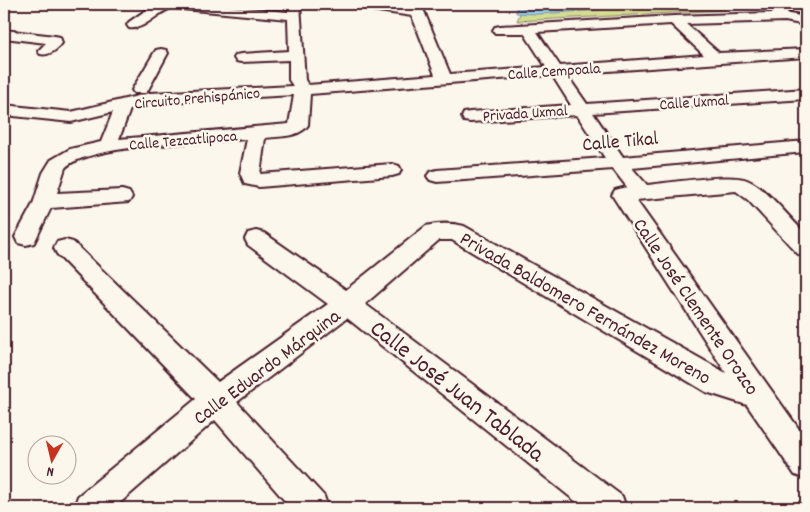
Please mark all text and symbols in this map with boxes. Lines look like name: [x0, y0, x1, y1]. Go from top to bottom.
street label: Calle Cempoala: [507, 58, 602, 87]
street label: Circuito Prehispánico: [133, 83, 261, 116]
street label: Calle Uxmal: [659, 90, 730, 117]
street label: Privada Uxmal: [482, 100, 569, 129]
street label: Calle Tezcatlipoca: [128, 125, 239, 158]
street label: Calle Tikal: [581, 126, 660, 160]
street label: Calle José Clemente Orozco: [625, 214, 764, 402]
street label: Privada Baldomero Fernández Moreno: [454, 226, 715, 393]
street label: Calle Eduardo Márquina: [188, 303, 348, 433]
street label: Calle José Juan Tablada: [362, 313, 551, 472]
north arrow: [28, 434, 78, 484]
text: N: [46, 460, 55, 481]

